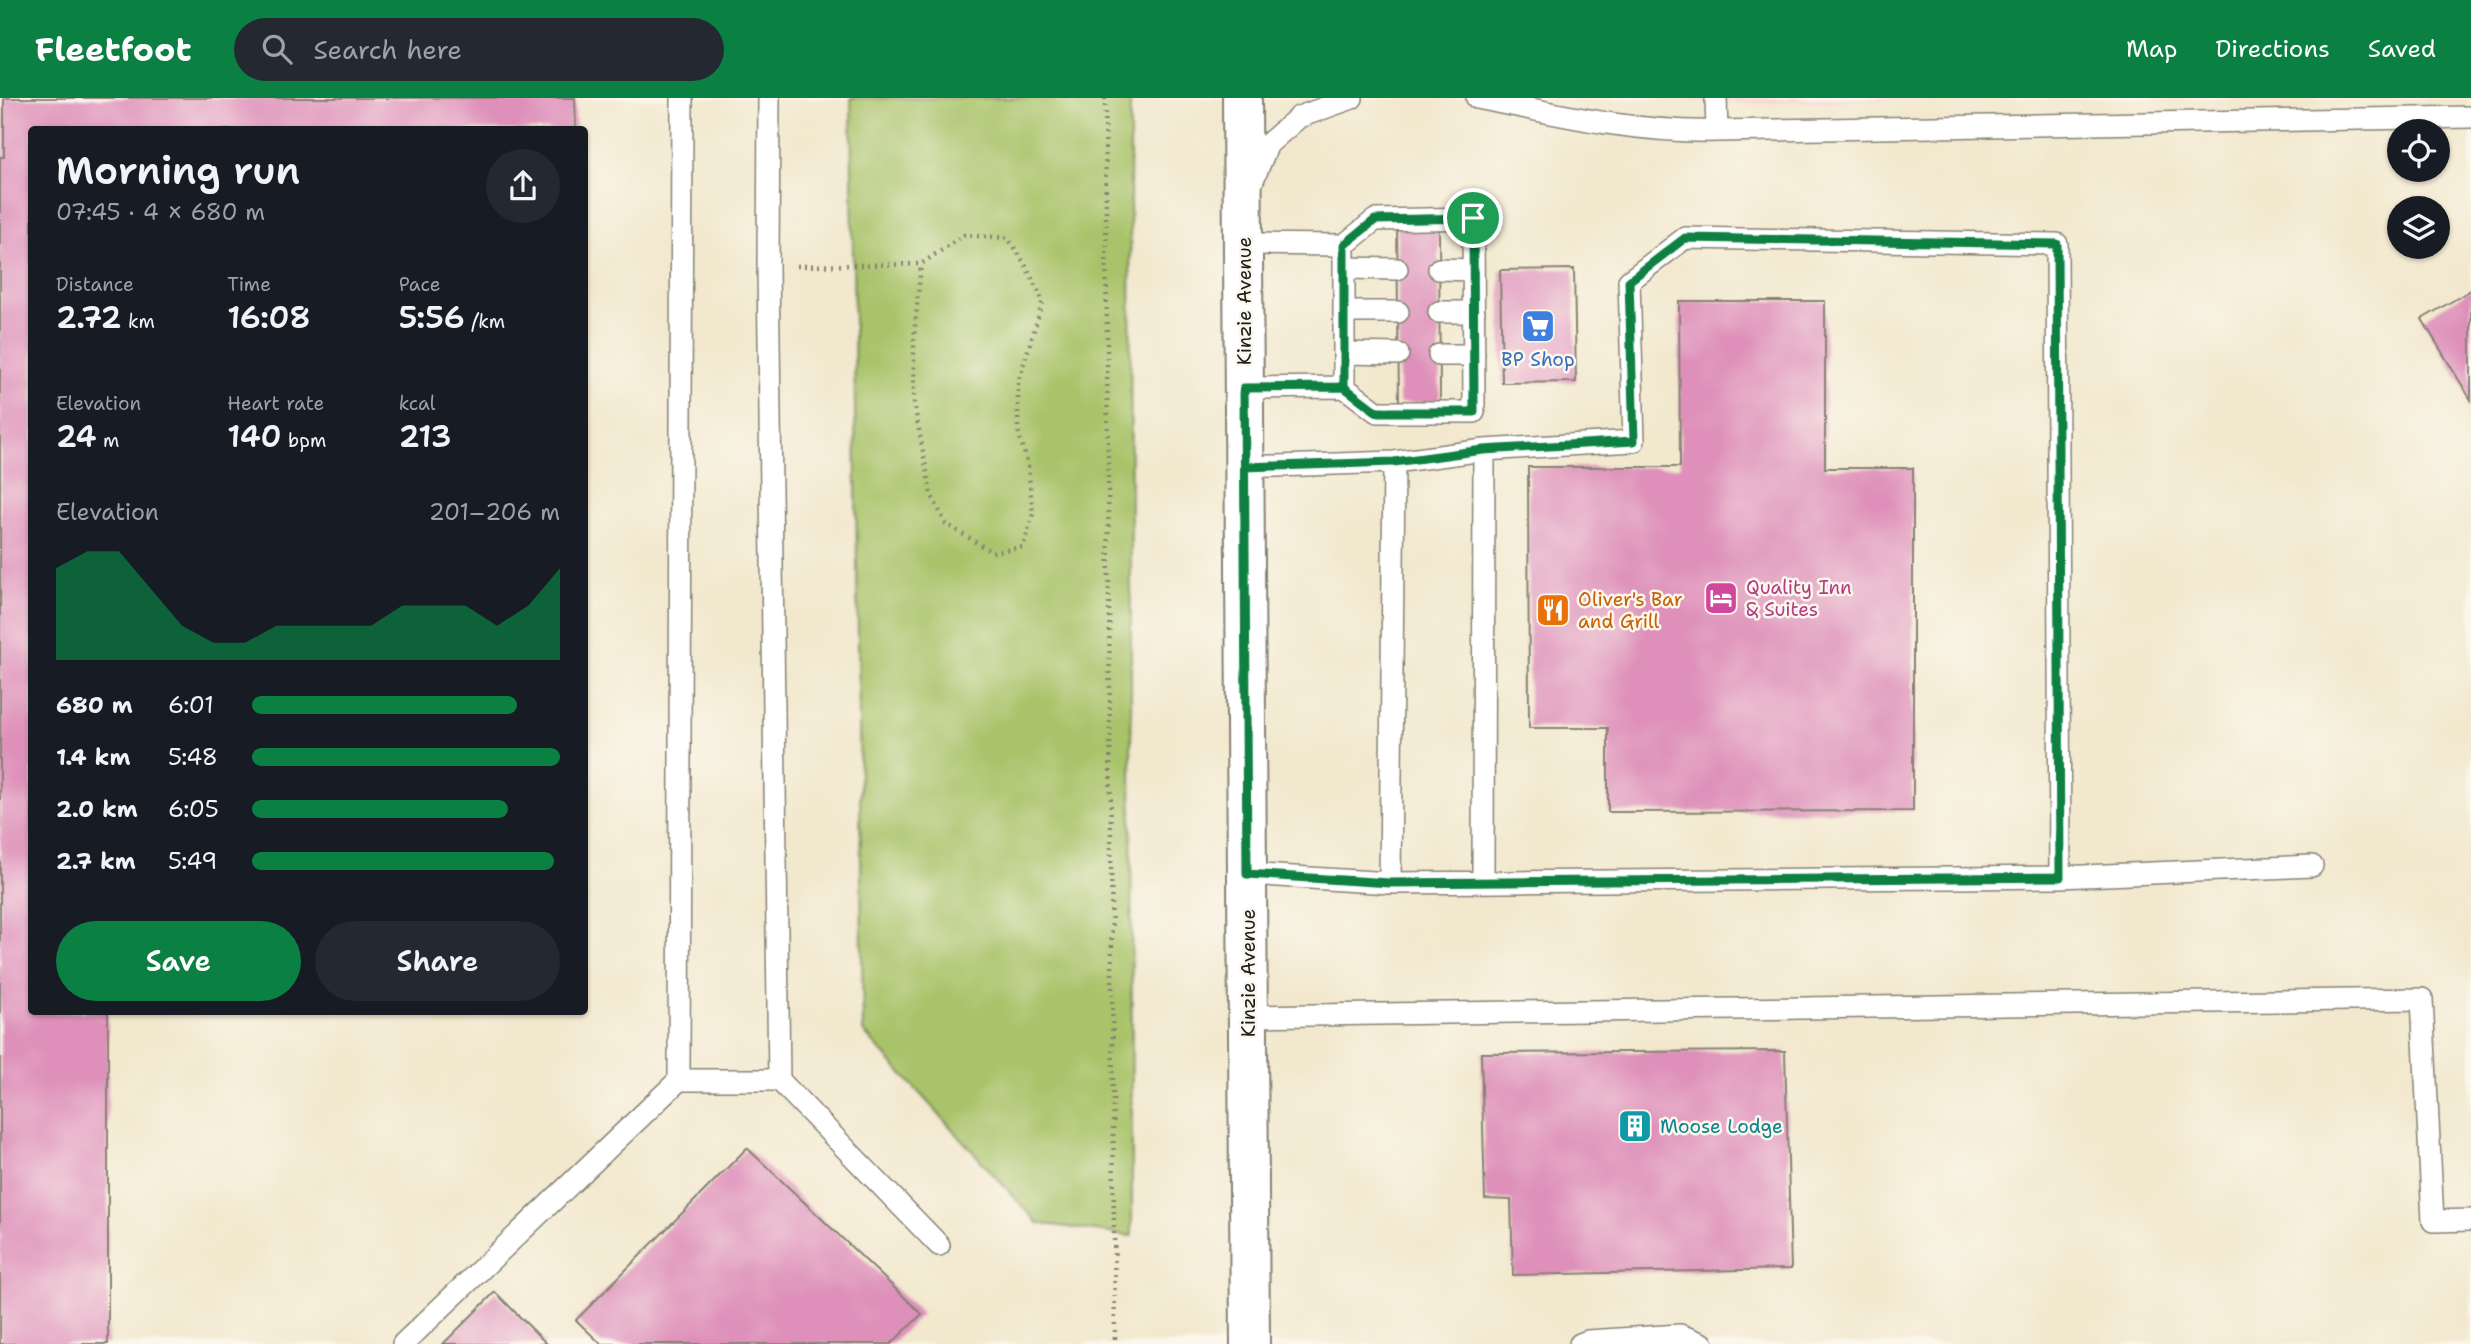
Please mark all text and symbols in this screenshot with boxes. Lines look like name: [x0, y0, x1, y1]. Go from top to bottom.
search box: [234, 18, 724, 81]
text: Fleetfoot: [35, 27, 192, 72]
icon: search: [258, 30, 296, 68]
text: Search here: [314, 32, 462, 67]
text: Map: [2126, 33, 2177, 65]
text: Directions: [2215, 33, 2330, 65]
text: Saved: [2368, 33, 2436, 65]
map controls: [2387, 119, 2450, 259]
button: locate: [2387, 119, 2450, 182]
text: Morning run: [56, 145, 300, 196]
button: share: [486, 149, 560, 223]
pin: [1443, 188, 1503, 248]
button: layers: [2387, 196, 2450, 259]
text: 07:45 · 4 × 680 m: [56, 197, 265, 227]
icon: arrive: [1454, 199, 1492, 237]
street label: Kinzie Avenue: [1232, 237, 1257, 365]
text: Distance: [56, 272, 134, 297]
text: Time: [227, 272, 271, 297]
text: Pace: [399, 272, 440, 297]
text: 2.72: [56, 297, 121, 338]
text: 16:08: [227, 297, 310, 338]
text: 5:56: [399, 297, 465, 338]
supermarket icon: BP Shop: [1519, 307, 1557, 345]
text: km: [121, 309, 155, 334]
text: /km: [465, 309, 505, 334]
place label: BP Shop: [1501, 347, 1575, 372]
text: Elevation: [56, 391, 141, 416]
text: Heart rate: [227, 391, 324, 416]
text: kcal: [399, 391, 436, 416]
text: 24: [56, 416, 97, 457]
text: 140: [227, 416, 282, 457]
text: 213: [399, 416, 452, 457]
text: m: [97, 428, 119, 453]
text: bpm: [282, 428, 326, 453]
text: Elevation: [56, 497, 159, 527]
text: 201–206 m: [429, 497, 560, 527]
place label: Quality Inn & Suites: [1746, 575, 1852, 622]
hotel icon: Quality Inn & Suites: [1702, 579, 1740, 617]
place label: Oliver's Bar and Grill: [1578, 587, 1683, 634]
restaurant icon: Oliver's Bar and Grill: [1534, 591, 1572, 629]
text: 680 m: [56, 690, 133, 720]
text: 6:01: [168, 690, 214, 720]
text: 1.4 km: [56, 742, 130, 772]
text: 5:48: [168, 742, 218, 772]
text: 2.0 km: [56, 794, 138, 824]
text: 6:05: [168, 794, 219, 824]
text: 2.7 km: [56, 846, 136, 876]
text: 5:49: [168, 846, 217, 876]
street label: Kinzie Avenue: [1236, 909, 1261, 1037]
button: Save: [56, 921, 301, 1001]
button: Share: [315, 921, 560, 1001]
building icon: Moose Lodge: [1616, 1107, 1654, 1145]
place label: Moose Lodge: [1660, 1114, 1783, 1139]

